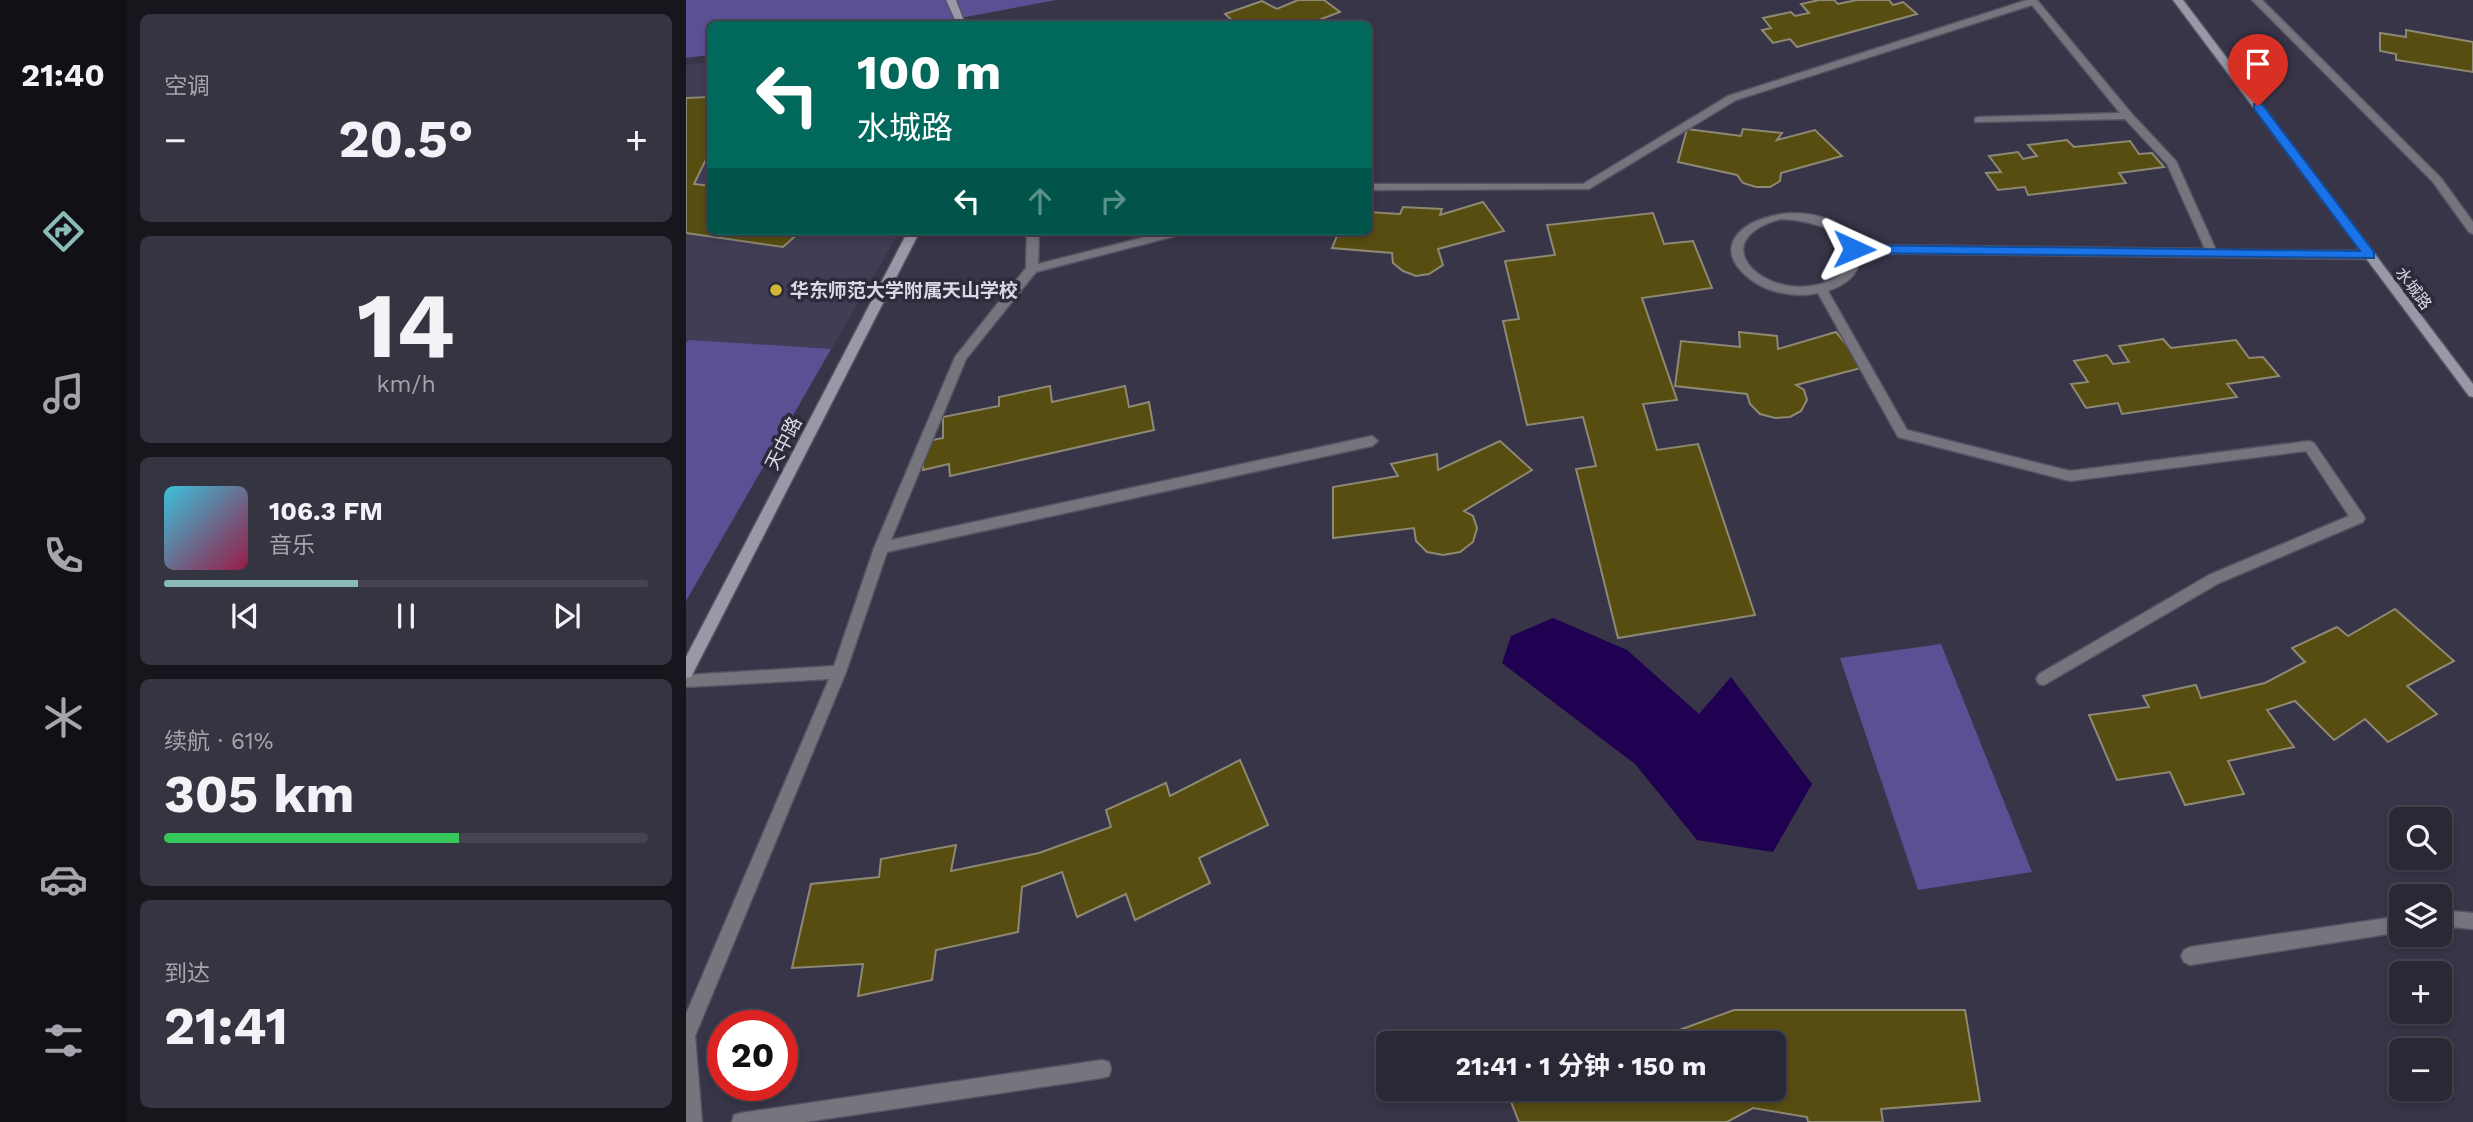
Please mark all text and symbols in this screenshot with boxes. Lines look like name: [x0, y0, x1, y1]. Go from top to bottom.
pin: [2228, 34, 2288, 106]
text: 100 m: [857, 43, 1001, 101]
icon: arrive: [2239, 45, 2277, 83]
icon: left: [742, 49, 833, 140]
text: 21:40: [21, 56, 105, 94]
text: 空调: [164, 73, 210, 100]
text: 20.5°: [338, 109, 474, 170]
text: 水城路: [857, 109, 953, 147]
text: −: [164, 118, 187, 162]
text: +: [625, 118, 648, 162]
icon: left: [948, 182, 986, 220]
icon: ahead: [1021, 182, 1059, 220]
icon: right: [1094, 182, 1132, 220]
icon: directions: [39, 207, 88, 256]
position arrow: [1817, 212, 1891, 286]
street label: 水城路: [2392, 263, 2436, 313]
text: 14: [357, 272, 455, 379]
place label: 华东师范大学附属天山学校: [790, 279, 1018, 302]
marker: 华东师范大学附属天山学校: [768, 282, 784, 298]
icon: music: [39, 369, 88, 418]
text: km/h: [376, 371, 436, 398]
street label: 天中路: [760, 413, 807, 474]
text: 106.3 FM: [269, 496, 383, 526]
icon: phone: [39, 531, 88, 580]
text: 音乐: [269, 532, 315, 559]
icon: previous: [226, 597, 264, 635]
icon: pause: [387, 597, 425, 635]
icon: next: [548, 597, 586, 635]
icon: climate: [39, 693, 88, 742]
text: 续航 · 61%: [164, 728, 274, 755]
text: 305 km: [164, 764, 354, 825]
map controls: [2389, 807, 2452, 1101]
button: search: [2389, 807, 2452, 870]
icon: car: [39, 855, 88, 904]
button: layers: [2389, 884, 2452, 947]
text: 到达: [164, 960, 210, 987]
button: +: [2389, 961, 2452, 1024]
text: 21:41: [164, 996, 288, 1057]
speed limit sign: 20: [707, 1010, 798, 1101]
icon: filters: [39, 1016, 88, 1065]
button: −: [2389, 1038, 2452, 1101]
text: 21:41 · 1 分钟 · 150 m: [1455, 1051, 1707, 1081]

